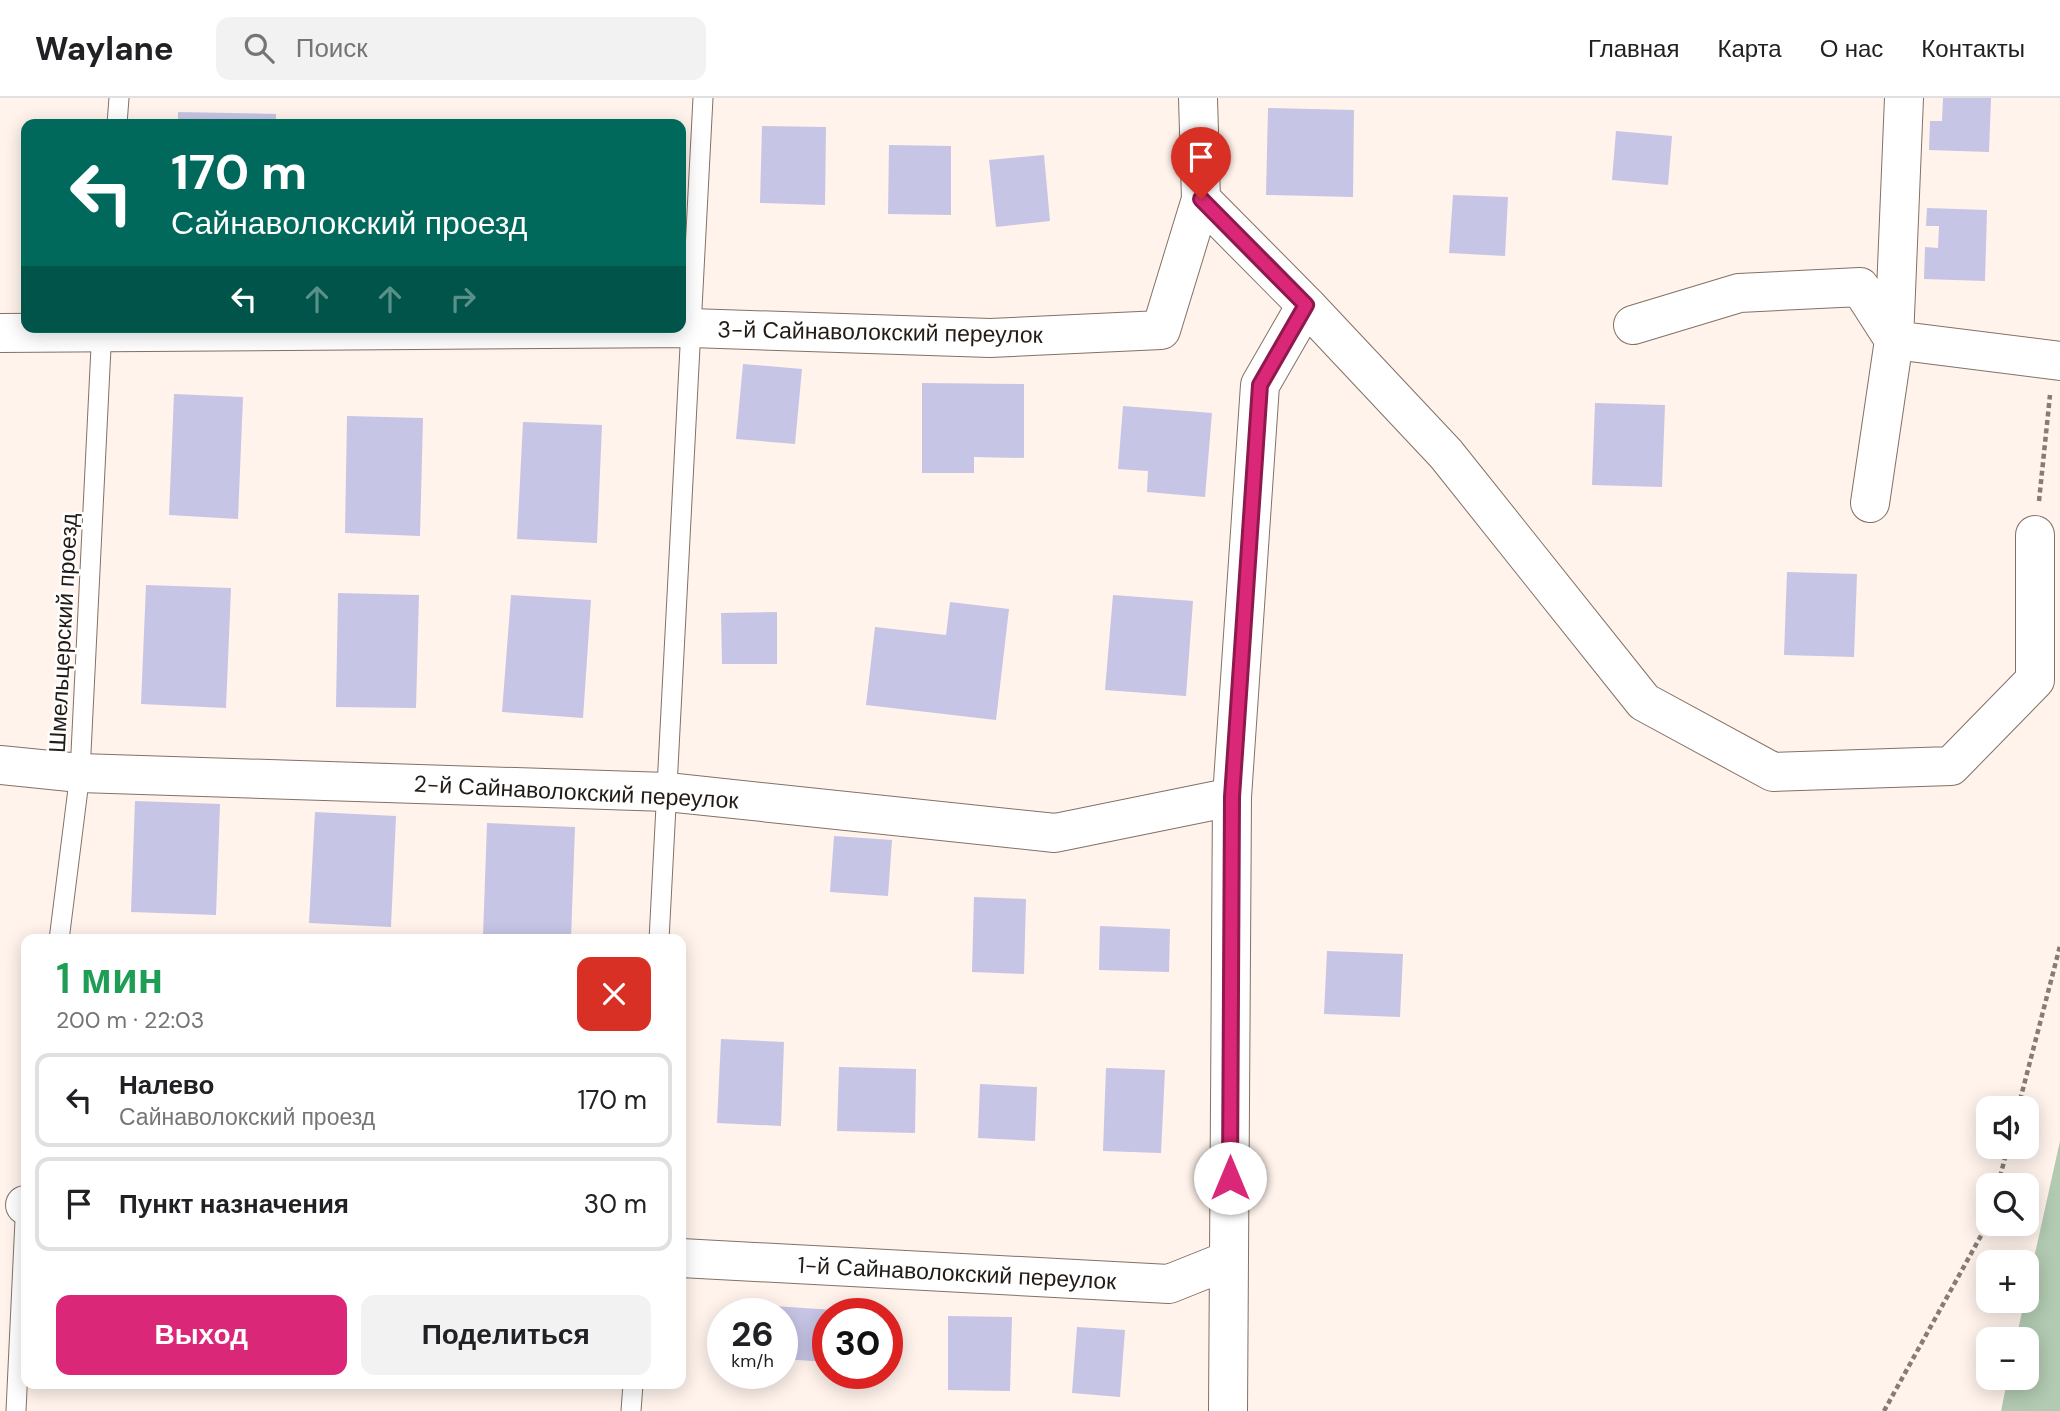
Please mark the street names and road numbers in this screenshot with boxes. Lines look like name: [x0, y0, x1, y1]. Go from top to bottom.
street label: 3-й Сайнаволокский переулок: [717, 314, 1044, 350]
street label: Шмельцерский проезд: [42, 512, 84, 754]
street label: 2-й Сайнаволокский переулок: [413, 769, 740, 816]
street label: 1-й Сайнаволокский переулок: [797, 1250, 1118, 1296]

